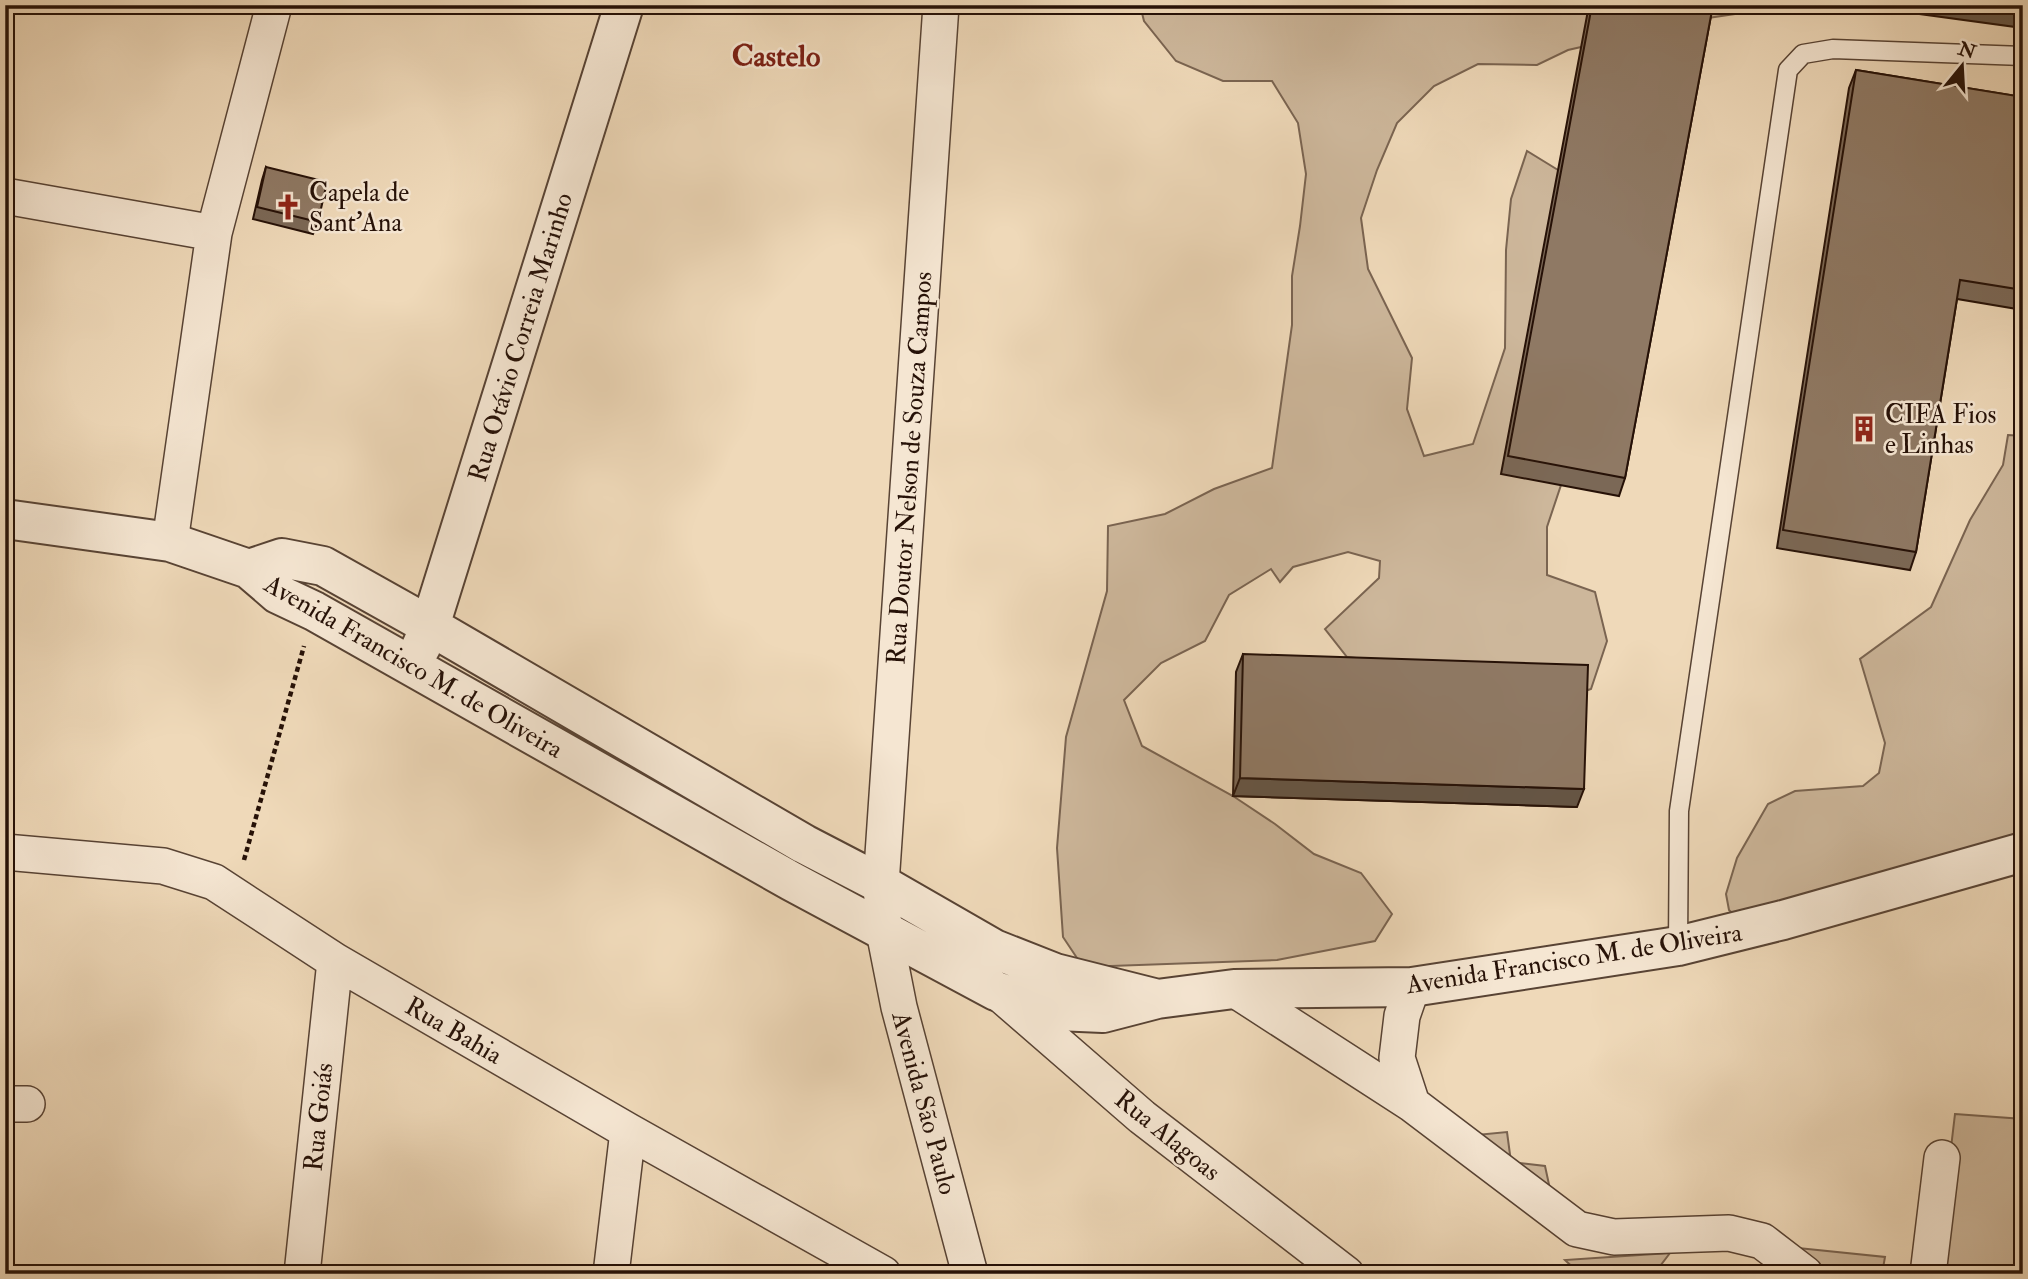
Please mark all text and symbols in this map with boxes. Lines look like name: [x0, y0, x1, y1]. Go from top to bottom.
north arrow: [1926, 32, 1996, 102]
text: N: [1954, 36, 1980, 65]
district label: Castelo: [732, 38, 820, 75]
place label: Capela de Sant'Ana: [309, 177, 409, 239]
street label: Rua Otávio Correia Marinho: [462, 189, 580, 486]
church icon: Capela de Sant'Ana: [273, 192, 303, 222]
street label: Rua Doutor Nelson de Souza Campos: [880, 270, 941, 666]
place label: CIFA Fios e Linhas: [1885, 399, 1996, 461]
building icon: CIFA Fios e Linhas: [1849, 414, 1879, 444]
street label: Avenida Francisco M. de Oliveira: [258, 568, 569, 766]
street label: Avenida Francisco M. de Oliveira: [1403, 917, 1745, 1001]
street label: Rua Bahia: [399, 990, 508, 1072]
street label: Avenida São Paulo: [884, 1007, 964, 1198]
street label: Rua Goiás: [297, 1061, 341, 1173]
street label: Rua Alagoas: [1108, 1083, 1227, 1188]

